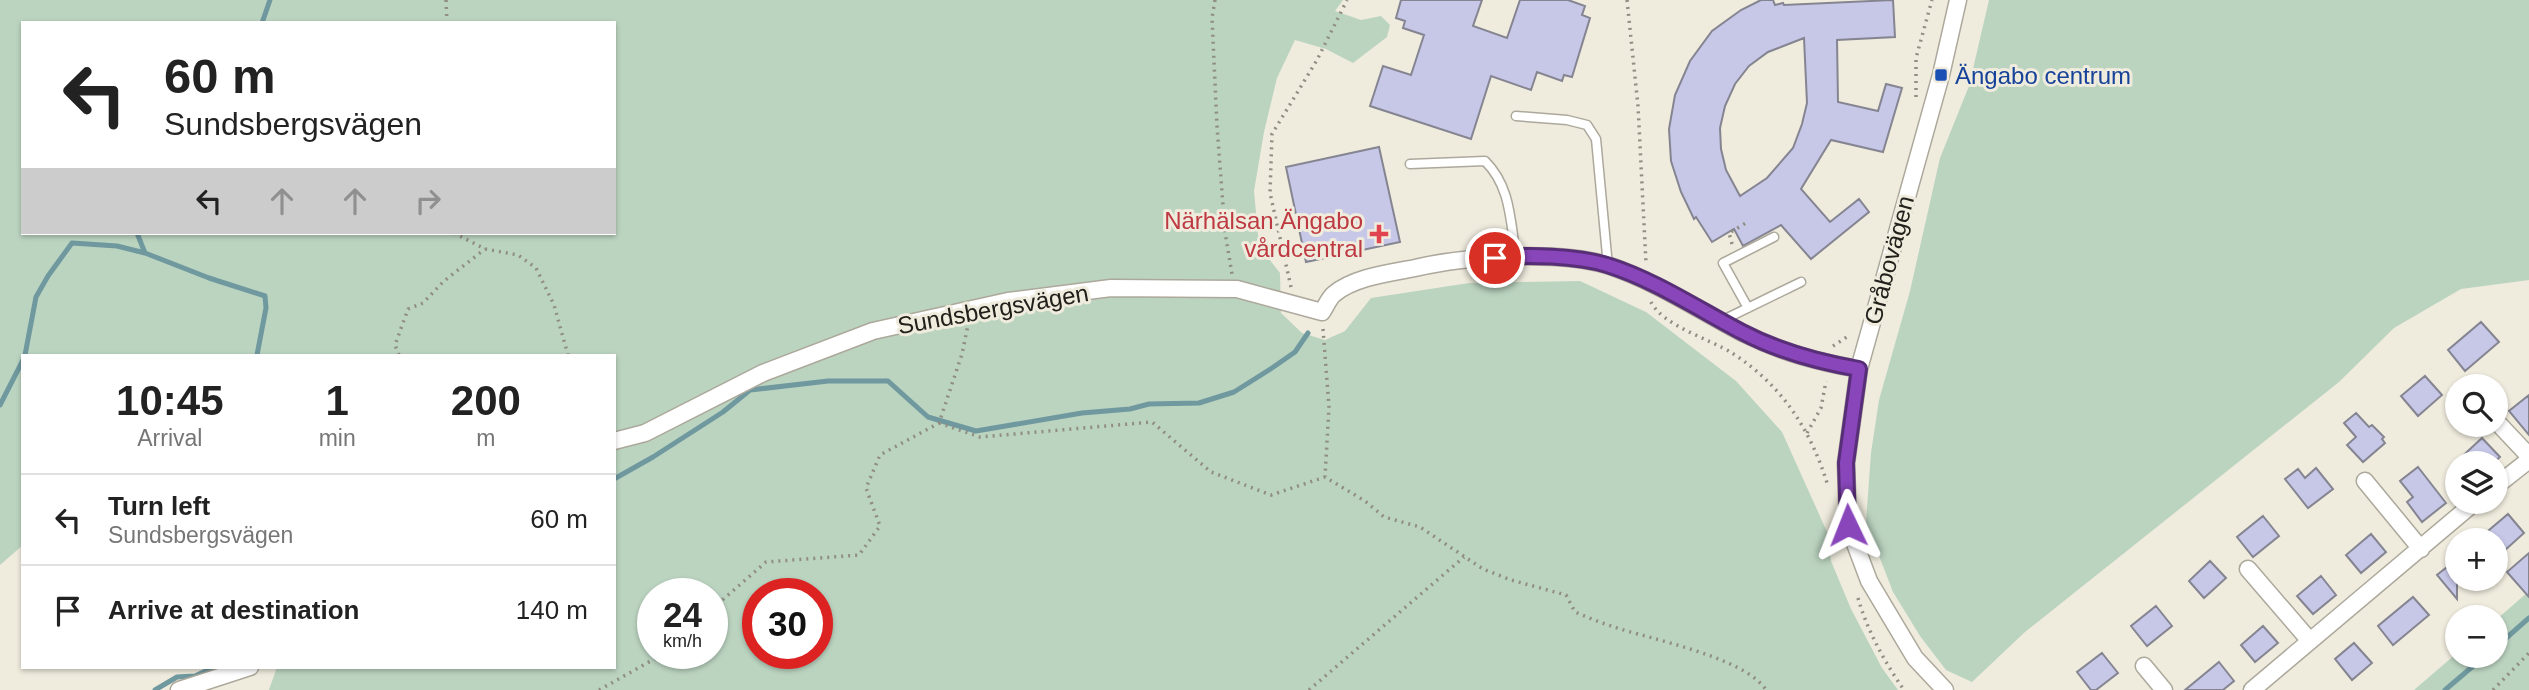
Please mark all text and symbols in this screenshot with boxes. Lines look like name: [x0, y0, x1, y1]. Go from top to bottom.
icon: left: [49, 49, 140, 140]
text: 60 m: [164, 49, 276, 103]
place label: Ängabo centrum: [1955, 62, 2131, 89]
marker: Ängabo centrum: [1933, 67, 1949, 83]
text: Sundsbergsvägen: [164, 106, 422, 142]
icon: left: [190, 182, 228, 220]
icon: ahead: [263, 182, 301, 220]
icon: ahead: [336, 182, 374, 220]
icon: right: [409, 182, 447, 220]
street label: Gråbovägen: [1859, 193, 1919, 327]
place label: Närhälsan Ängabo vårdcentral: [1164, 207, 1363, 262]
marker: Närhälsan Ängabo vårdcentral: [1369, 224, 1389, 244]
pin: [1465, 228, 1525, 288]
icon: arrive: [1476, 239, 1514, 277]
street label: Sundsbergsvägen: [895, 279, 1091, 339]
map controls: [2445, 374, 2508, 668]
button: search: [2445, 374, 2508, 437]
text: 10:45: [116, 377, 224, 424]
text: 1: [325, 377, 349, 424]
text: 200: [451, 377, 521, 424]
text: Arrival: [137, 425, 202, 451]
text: min: [319, 425, 356, 451]
text: m: [476, 425, 495, 451]
button: layers: [2445, 451, 2508, 514]
position arrow: [1811, 488, 1885, 562]
text: Turn left: [108, 491, 210, 521]
icon: left: [49, 501, 87, 539]
text: 60 m: [530, 504, 588, 534]
text: Sundsbergsvägen: [108, 522, 293, 548]
button: +: [2445, 528, 2508, 591]
speed limit sign: 30: [742, 578, 833, 669]
icon: arrive: [49, 592, 87, 630]
text: Arrive at destination: [108, 595, 359, 625]
text: 140 m: [516, 595, 588, 625]
text: 24: [663, 595, 702, 634]
button: −: [2445, 605, 2508, 668]
text: km/h: [663, 631, 702, 651]

